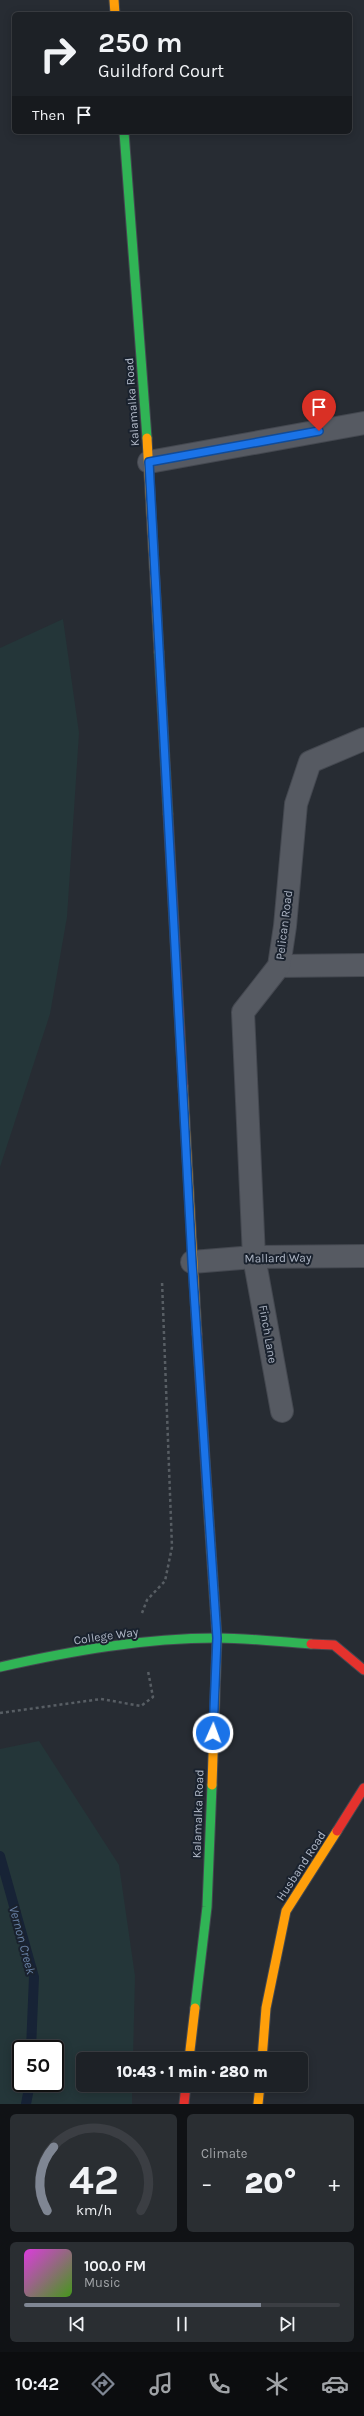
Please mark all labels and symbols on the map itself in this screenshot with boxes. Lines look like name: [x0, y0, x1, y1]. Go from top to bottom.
street label: Kalamalka Road: [122, 357, 142, 447]
pin: [302, 390, 336, 431]
street label: Pelican Road: [273, 889, 295, 961]
street label: Mallard Way: [244, 1250, 312, 1266]
street label: Finch Lane: [256, 1304, 280, 1364]
street label: College Way: [73, 1624, 140, 1647]
position arrow: [192, 1712, 234, 1754]
street label: Kalamalka Road: [189, 1769, 207, 1859]
street label: Husband Road: [273, 1829, 329, 1903]
water label: Vernon Creek: [6, 1904, 39, 1976]
speed limit sign: 50: [12, 2040, 64, 2092]

